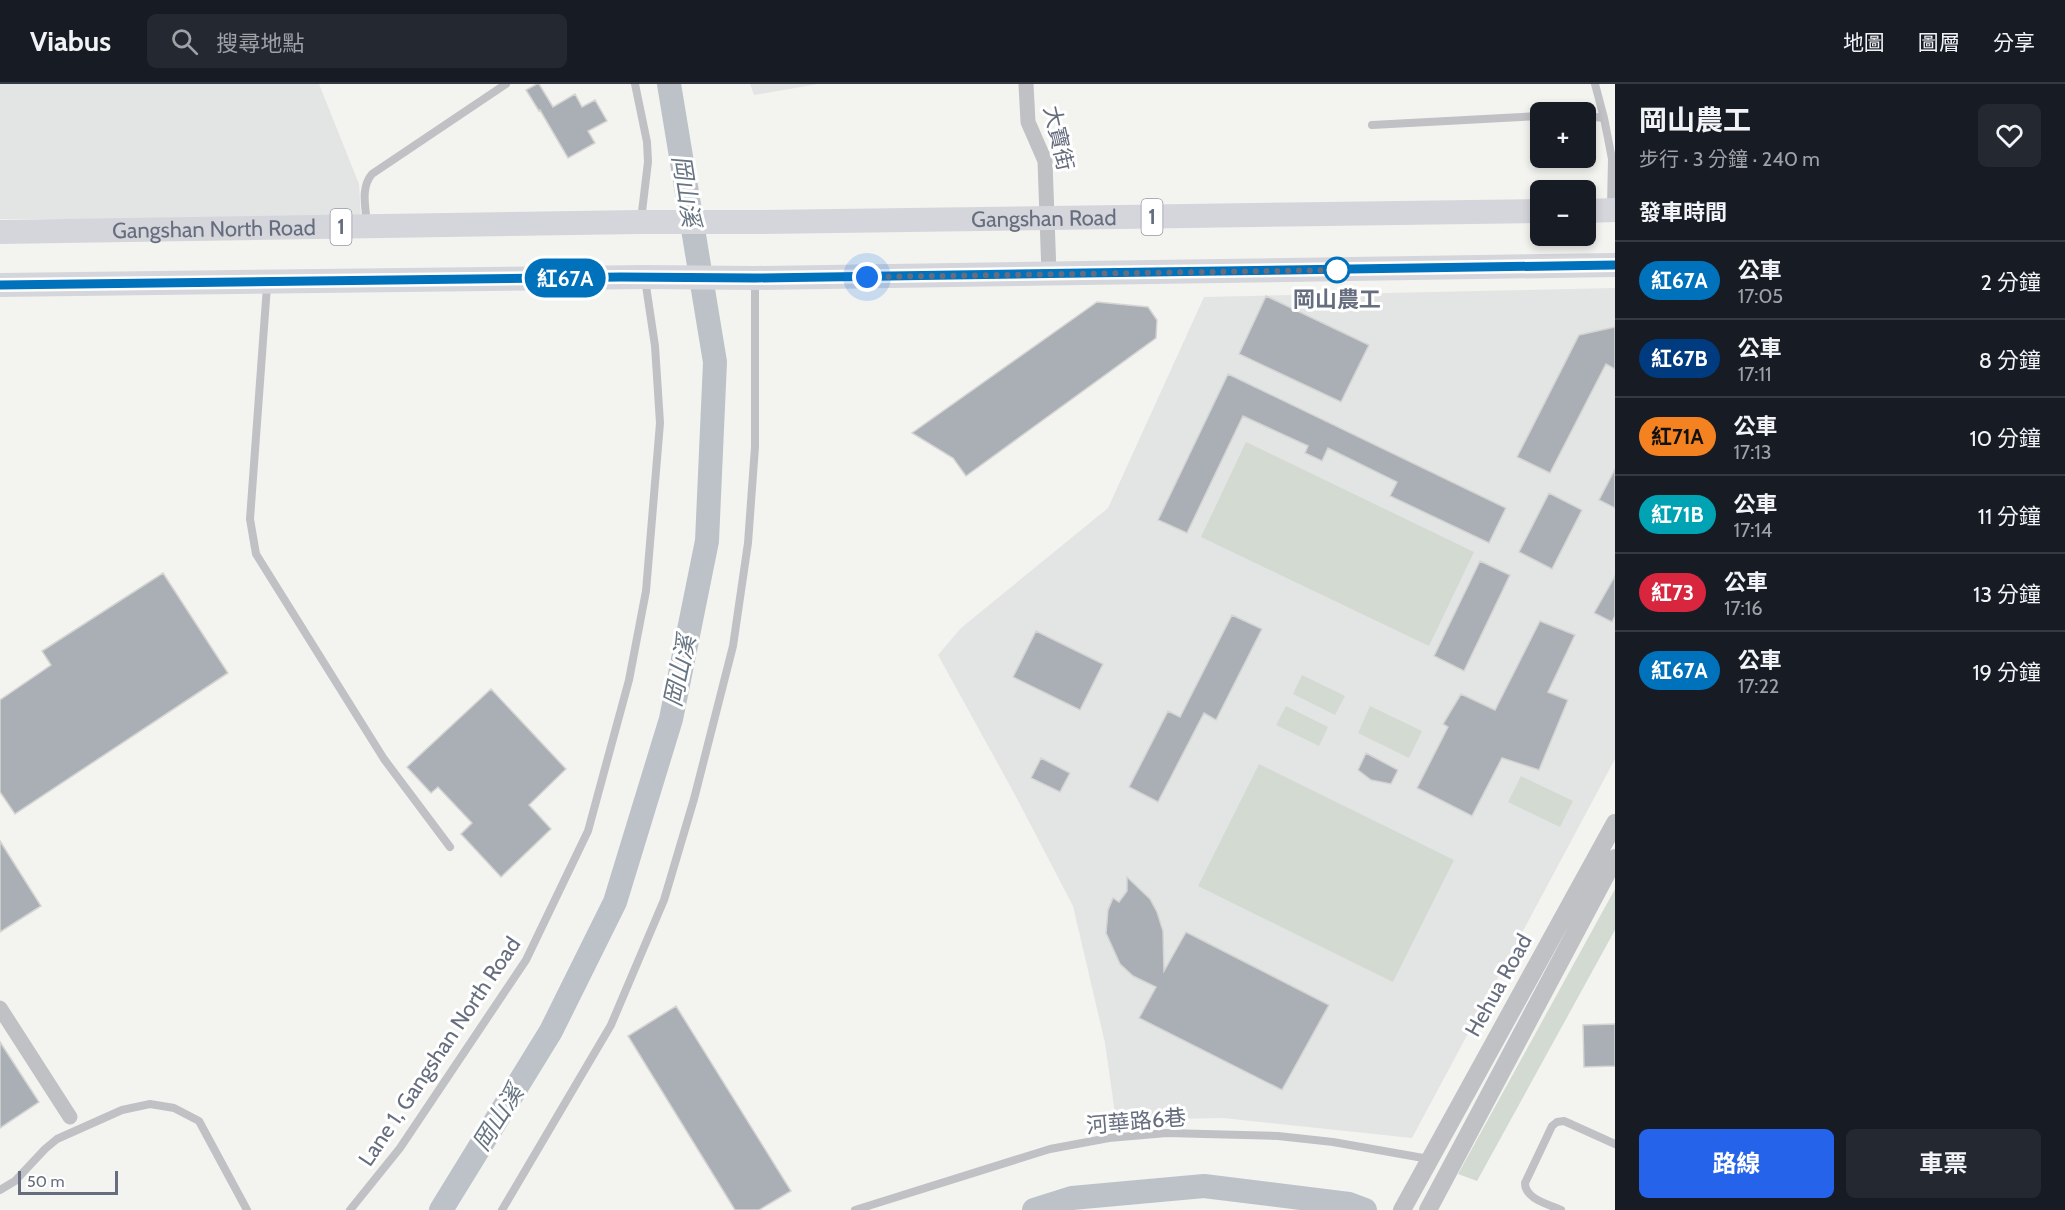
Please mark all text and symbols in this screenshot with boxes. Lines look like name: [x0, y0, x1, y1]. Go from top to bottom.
search box: [147, 14, 567, 68]
text: Viabus: [30, 24, 111, 58]
icon: search: [168, 25, 201, 58]
text: 搜尋地點: [216, 30, 304, 57]
text: 地圖: [1843, 30, 1885, 55]
text: 圖層: [1918, 30, 1960, 55]
text: 分享: [1993, 30, 2035, 55]
map controls: [1530, 102, 1596, 246]
button: +: [1530, 102, 1596, 168]
street label: 大寶街: [1038, 103, 1079, 173]
text: 岡山農工: [1639, 103, 1751, 137]
button: heart: [1978, 104, 2041, 167]
text: 步行 · 3 分鐘 · 240 m: [1639, 147, 1820, 171]
water label: 岡山溪: [667, 153, 707, 232]
button: −: [1530, 180, 1596, 246]
road number: 1: [1142, 199, 1162, 235]
text: 發車時間: [1639, 199, 1727, 226]
street label: Gangshan Road: [971, 204, 1117, 233]
road number: 1: [330, 209, 352, 245]
street label: Gangshan North Road: [112, 214, 316, 244]
marker: 岡山農工: [1324, 257, 1350, 283]
text: 公車: [1738, 257, 1782, 284]
line badge: 紅67A: [523, 258, 607, 298]
your location: [852, 262, 882, 292]
text: 紅67A: [537, 266, 593, 291]
text: 紅67A: [1651, 268, 1708, 293]
text: 2 分鐘: [1981, 269, 2041, 296]
text: 17:05: [1738, 284, 1783, 308]
place label: 岡山農工: [1293, 286, 1381, 313]
text: 公車: [1738, 335, 1782, 362]
text: 紅67B: [1651, 346, 1708, 371]
text: 8 分鐘: [1979, 347, 2041, 374]
text: 17:11: [1738, 362, 1771, 386]
text: 公車: [1734, 413, 1778, 440]
text: 紅71A: [1651, 424, 1704, 449]
text: 10 分鐘: [1970, 425, 2041, 452]
text: 17:13: [1734, 440, 1772, 464]
text: 公車: [1734, 491, 1778, 518]
text: 紅71B: [1651, 502, 1704, 527]
text: 11 分鐘: [1978, 503, 2041, 530]
text: 17:14: [1734, 518, 1772, 542]
text: 公車: [1724, 569, 1768, 596]
text: 紅73: [1651, 580, 1694, 605]
text: 13 分鐘: [1973, 581, 2041, 608]
text: 17:16: [1724, 596, 1763, 620]
water label: 岡山溪: [658, 630, 702, 709]
text: 公車: [1738, 647, 1782, 674]
text: 紅67A: [1651, 658, 1708, 683]
text: 19 分鐘: [1972, 659, 2041, 686]
text: 17:22: [1738, 674, 1779, 698]
street label: Hehua Road: [1459, 929, 1538, 1041]
street label: Lane 1, Gangshan North Road: [353, 932, 526, 1171]
water label: 岡山溪: [466, 1077, 531, 1156]
street label: 河華路6巷: [1085, 1104, 1187, 1139]
button: 路線: [1639, 1129, 1834, 1198]
button: 車票: [1846, 1129, 2041, 1198]
scale bar: [18, 1168, 118, 1196]
text: 50 m: [27, 1172, 64, 1191]

